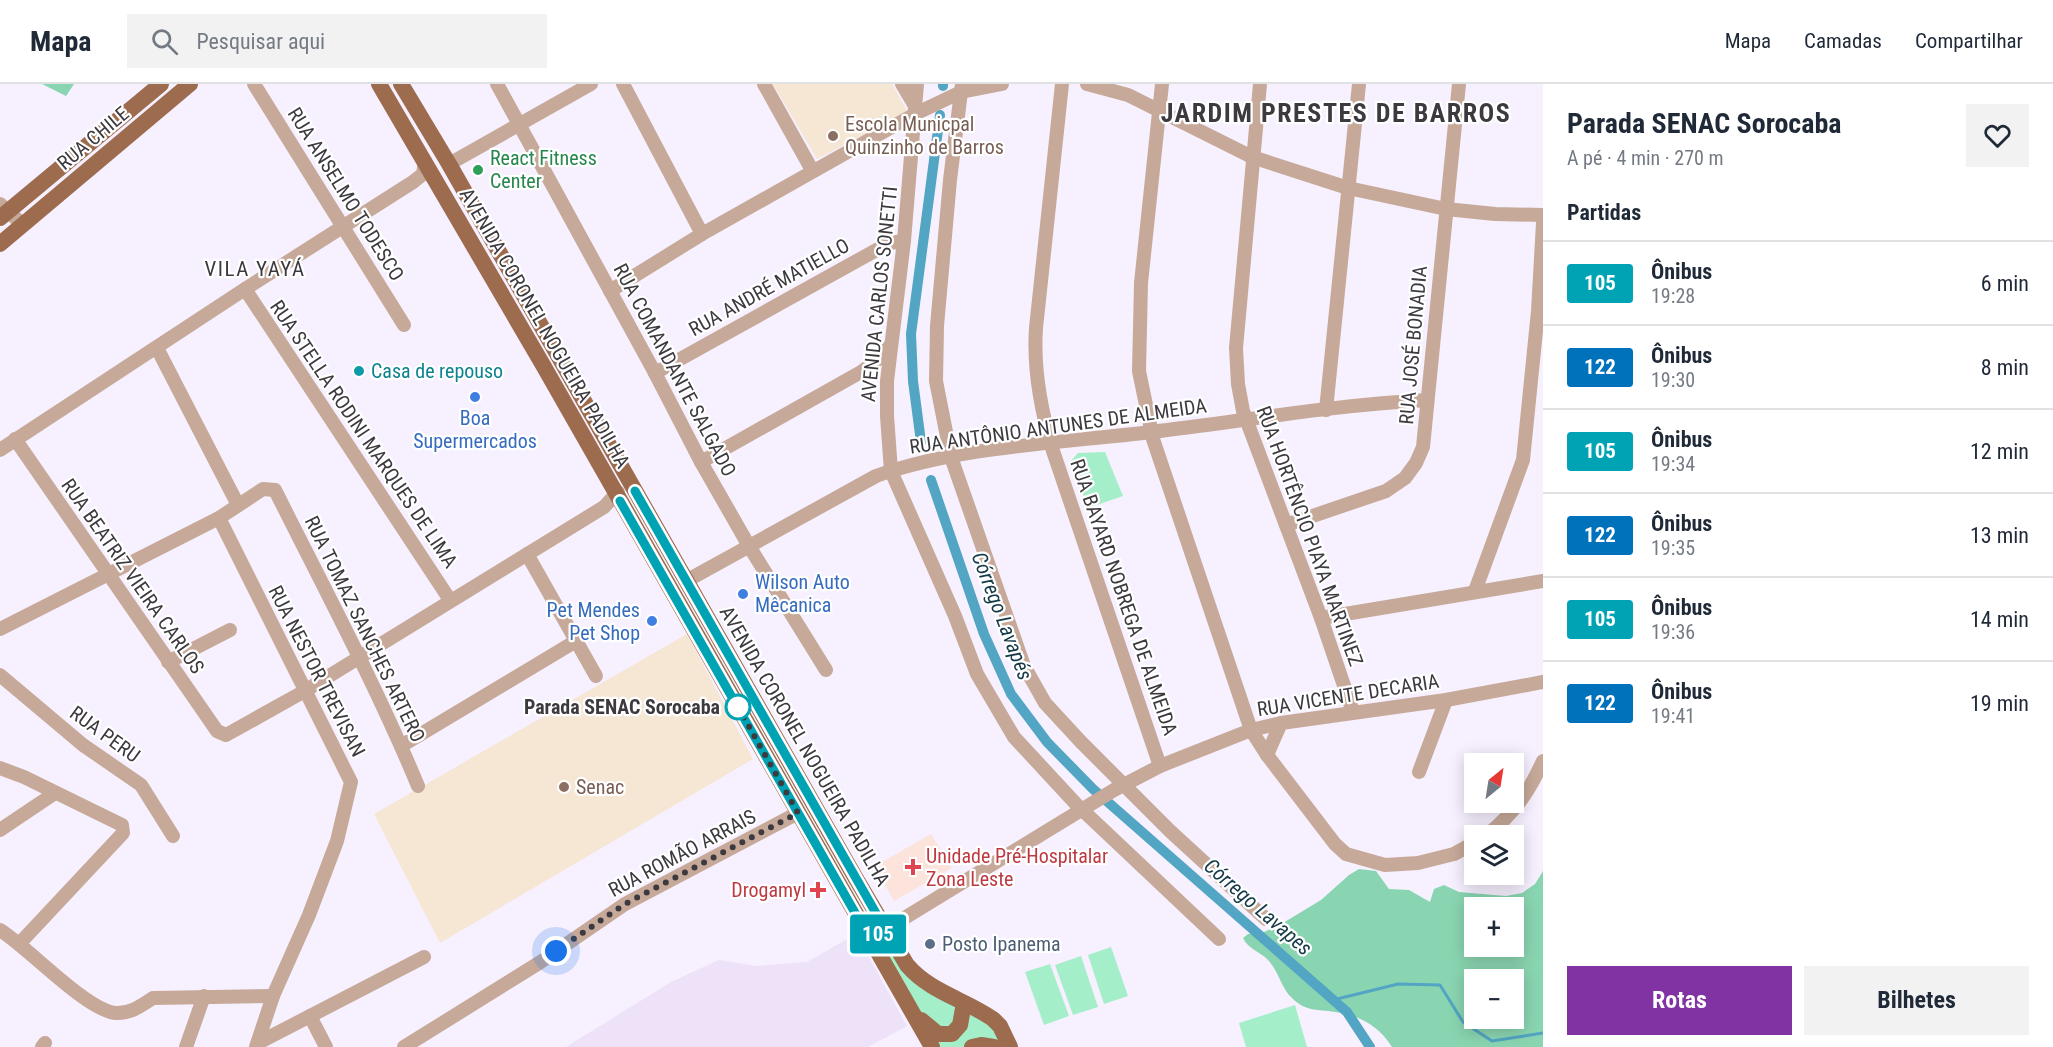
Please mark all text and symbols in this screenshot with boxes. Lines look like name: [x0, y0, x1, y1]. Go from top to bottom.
search box: [127, 14, 547, 68]
text: Mapa: [30, 25, 91, 58]
icon: search: [148, 25, 181, 58]
text: Pesquisar aqui: [196, 29, 325, 54]
text: Mapa: [1725, 29, 1771, 53]
text: Camadas: [1804, 29, 1882, 53]
text: Compartilhar: [1915, 29, 2023, 53]
district label: JARDIM PRESTES DE BARROS: [1161, 98, 1511, 128]
street label: RUA CHILE: [52, 101, 134, 175]
street label: RUA ANSELMO TODESCO: [283, 103, 409, 285]
button: heart: [1966, 104, 2029, 167]
text: Parada SENAC Sorocaba: [1567, 107, 1842, 140]
place label: Escola Municpal Quinzinho de Barros: [845, 112, 1004, 159]
marker: Escola Municpal Quinzinho de Barros: [826, 129, 840, 143]
place label: React Fitness Center: [490, 146, 597, 193]
text: A pé · 4 min · 270 m: [1567, 146, 1724, 170]
marker: React Fitness Center: [471, 163, 485, 177]
street label: AVENIDA CORONEL NOGUEIRA PADILHA: [455, 184, 635, 473]
street label: AVENIDA CARLOS SONETTI: [856, 185, 902, 403]
text: Partidas: [1567, 200, 1641, 225]
street label: RUA ANDRÉ MATIELLO: [685, 233, 853, 341]
district label: VILA YAYÁ: [204, 257, 306, 281]
street label: RUA COMANDANTE SALGADO: [609, 259, 741, 481]
text: Ônibus: [1651, 259, 1712, 284]
street label: RUA JOSÉ BONADIA: [1394, 264, 1432, 426]
text: 105: [1584, 271, 1616, 295]
text: 6 min: [1981, 271, 2029, 296]
text: 19:28: [1651, 284, 1695, 308]
street label: RUA STELLA RODINI MARQUES DE LIMA: [265, 296, 463, 573]
text: Ônibus: [1651, 343, 1712, 368]
text: 122: [1584, 355, 1616, 379]
text: 8 min: [1981, 355, 2029, 380]
place label: Casa de repouso: [371, 359, 503, 383]
marker: Casa de repouso: [352, 364, 366, 378]
text: 19:30: [1651, 368, 1695, 392]
marker: Boa Supermercados: [468, 390, 482, 404]
street label: RUA ANTÔNIO ANTUNES DE ALMEIDA: [908, 393, 1209, 459]
street label: RUA HORTÊNCIO PIAYA MARTINEZ: [1252, 403, 1368, 669]
place label: Boa Supermercados: [413, 406, 537, 453]
text: Ônibus: [1651, 427, 1712, 452]
text: 105: [1584, 439, 1616, 463]
text: 12 min: [1970, 439, 2029, 464]
text: 19:34: [1651, 452, 1695, 476]
street label: RUA BAYARD NOBREGA DE ALMEIDA: [1065, 456, 1183, 739]
street label: RUA BEATRIZ VIEIRA CARLOS: [56, 474, 210, 678]
text: Ônibus: [1651, 511, 1712, 536]
street label: RUA TOMAZ SANCHES ARTERO: [300, 512, 430, 746]
text: 122: [1584, 523, 1616, 547]
text: 13 min: [1970, 523, 2029, 548]
text: 19:35: [1651, 536, 1695, 560]
water label: Córrego Lavapés: [967, 549, 1037, 683]
place label: Wilson Auto Mêcanica: [755, 570, 850, 617]
street label: RUA NESTOR TREVISAN: [263, 581, 371, 761]
marker: Wilson Auto Mêcanica: [736, 587, 750, 601]
text: Ônibus: [1651, 595, 1712, 620]
place label: Pet Mendes Pet Shop: [547, 598, 640, 645]
street label: AVENIDA CORONEL NOGUEIRA PADILHA: [715, 602, 895, 891]
text: 105: [1584, 607, 1616, 631]
text: 14 min: [1970, 607, 2029, 632]
marker: Pet Mendes Pet Shop: [645, 614, 659, 628]
text: 19:36: [1651, 620, 1695, 644]
street label: RUA VICENTE DECARIA: [1255, 669, 1441, 721]
text: Ônibus: [1651, 679, 1712, 704]
text: 122: [1584, 691, 1616, 715]
text: 19 min: [1970, 691, 2029, 716]
marker: Parada SENAC Sorocaba: [725, 694, 751, 720]
place label: Parada SENAC Sorocaba: [524, 695, 720, 719]
street label: RUA PERU: [65, 701, 145, 767]
text: 19:41: [1651, 704, 1695, 728]
north arrow: [1464, 753, 1524, 813]
map controls: [1464, 753, 1524, 1029]
place label: Senac: [576, 775, 624, 799]
marker: Senac: [557, 780, 571, 794]
street label: RUA ROMÃO ARRAIS: [604, 804, 760, 902]
button: layers: [1464, 825, 1524, 885]
place label: Unidade Pré-Hospitalar Zona Leste: [926, 844, 1108, 891]
water label: Córrego Lavapes: [1199, 854, 1317, 960]
marker: Unidade Pré-Hospitalar Zona Leste: [904, 858, 922, 876]
place label: Drogamyl: [731, 878, 806, 902]
marker: Drogamyl: [811, 883, 825, 897]
button: +: [1464, 897, 1524, 957]
line badge: 105: [844, 914, 912, 954]
text: 105: [862, 922, 894, 946]
place label: Posto Ipanema: [942, 932, 1061, 956]
your location: [541, 936, 571, 966]
marker: Posto Ipanema: [923, 937, 937, 951]
button: Rotas: [1567, 966, 1792, 1035]
button: Bilhetes: [1804, 966, 2029, 1035]
button: −: [1464, 969, 1524, 1029]

